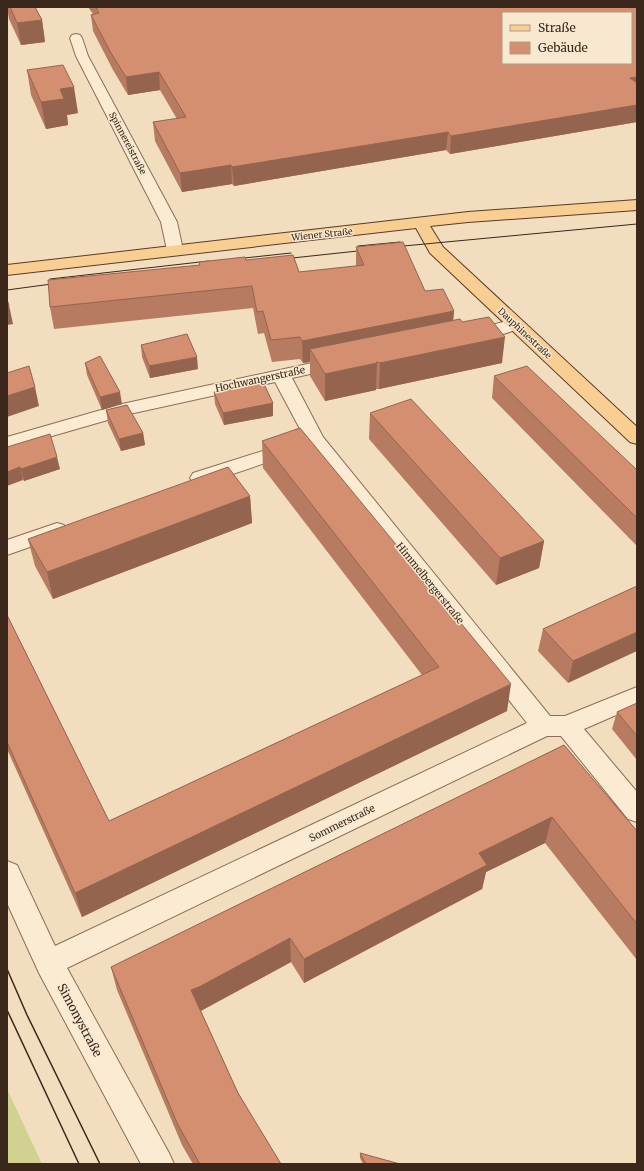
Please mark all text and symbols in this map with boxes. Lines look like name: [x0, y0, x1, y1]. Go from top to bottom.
legend: [502, 12, 632, 64]
text: Straße: [538, 20, 576, 35]
text: Gebäude: [538, 40, 588, 55]
street label: Spinnereistraße: [107, 110, 149, 176]
street label: Wiener Straße: [290, 225, 354, 243]
street label: Dauphinestraße: [496, 305, 554, 361]
street label: Hochwangerstraße: [214, 363, 306, 395]
street label: Himmelbergerstraße: [393, 540, 467, 626]
street label: Sommerstraße: [307, 801, 377, 845]
street label: Simonystraße: [54, 981, 106, 1059]

